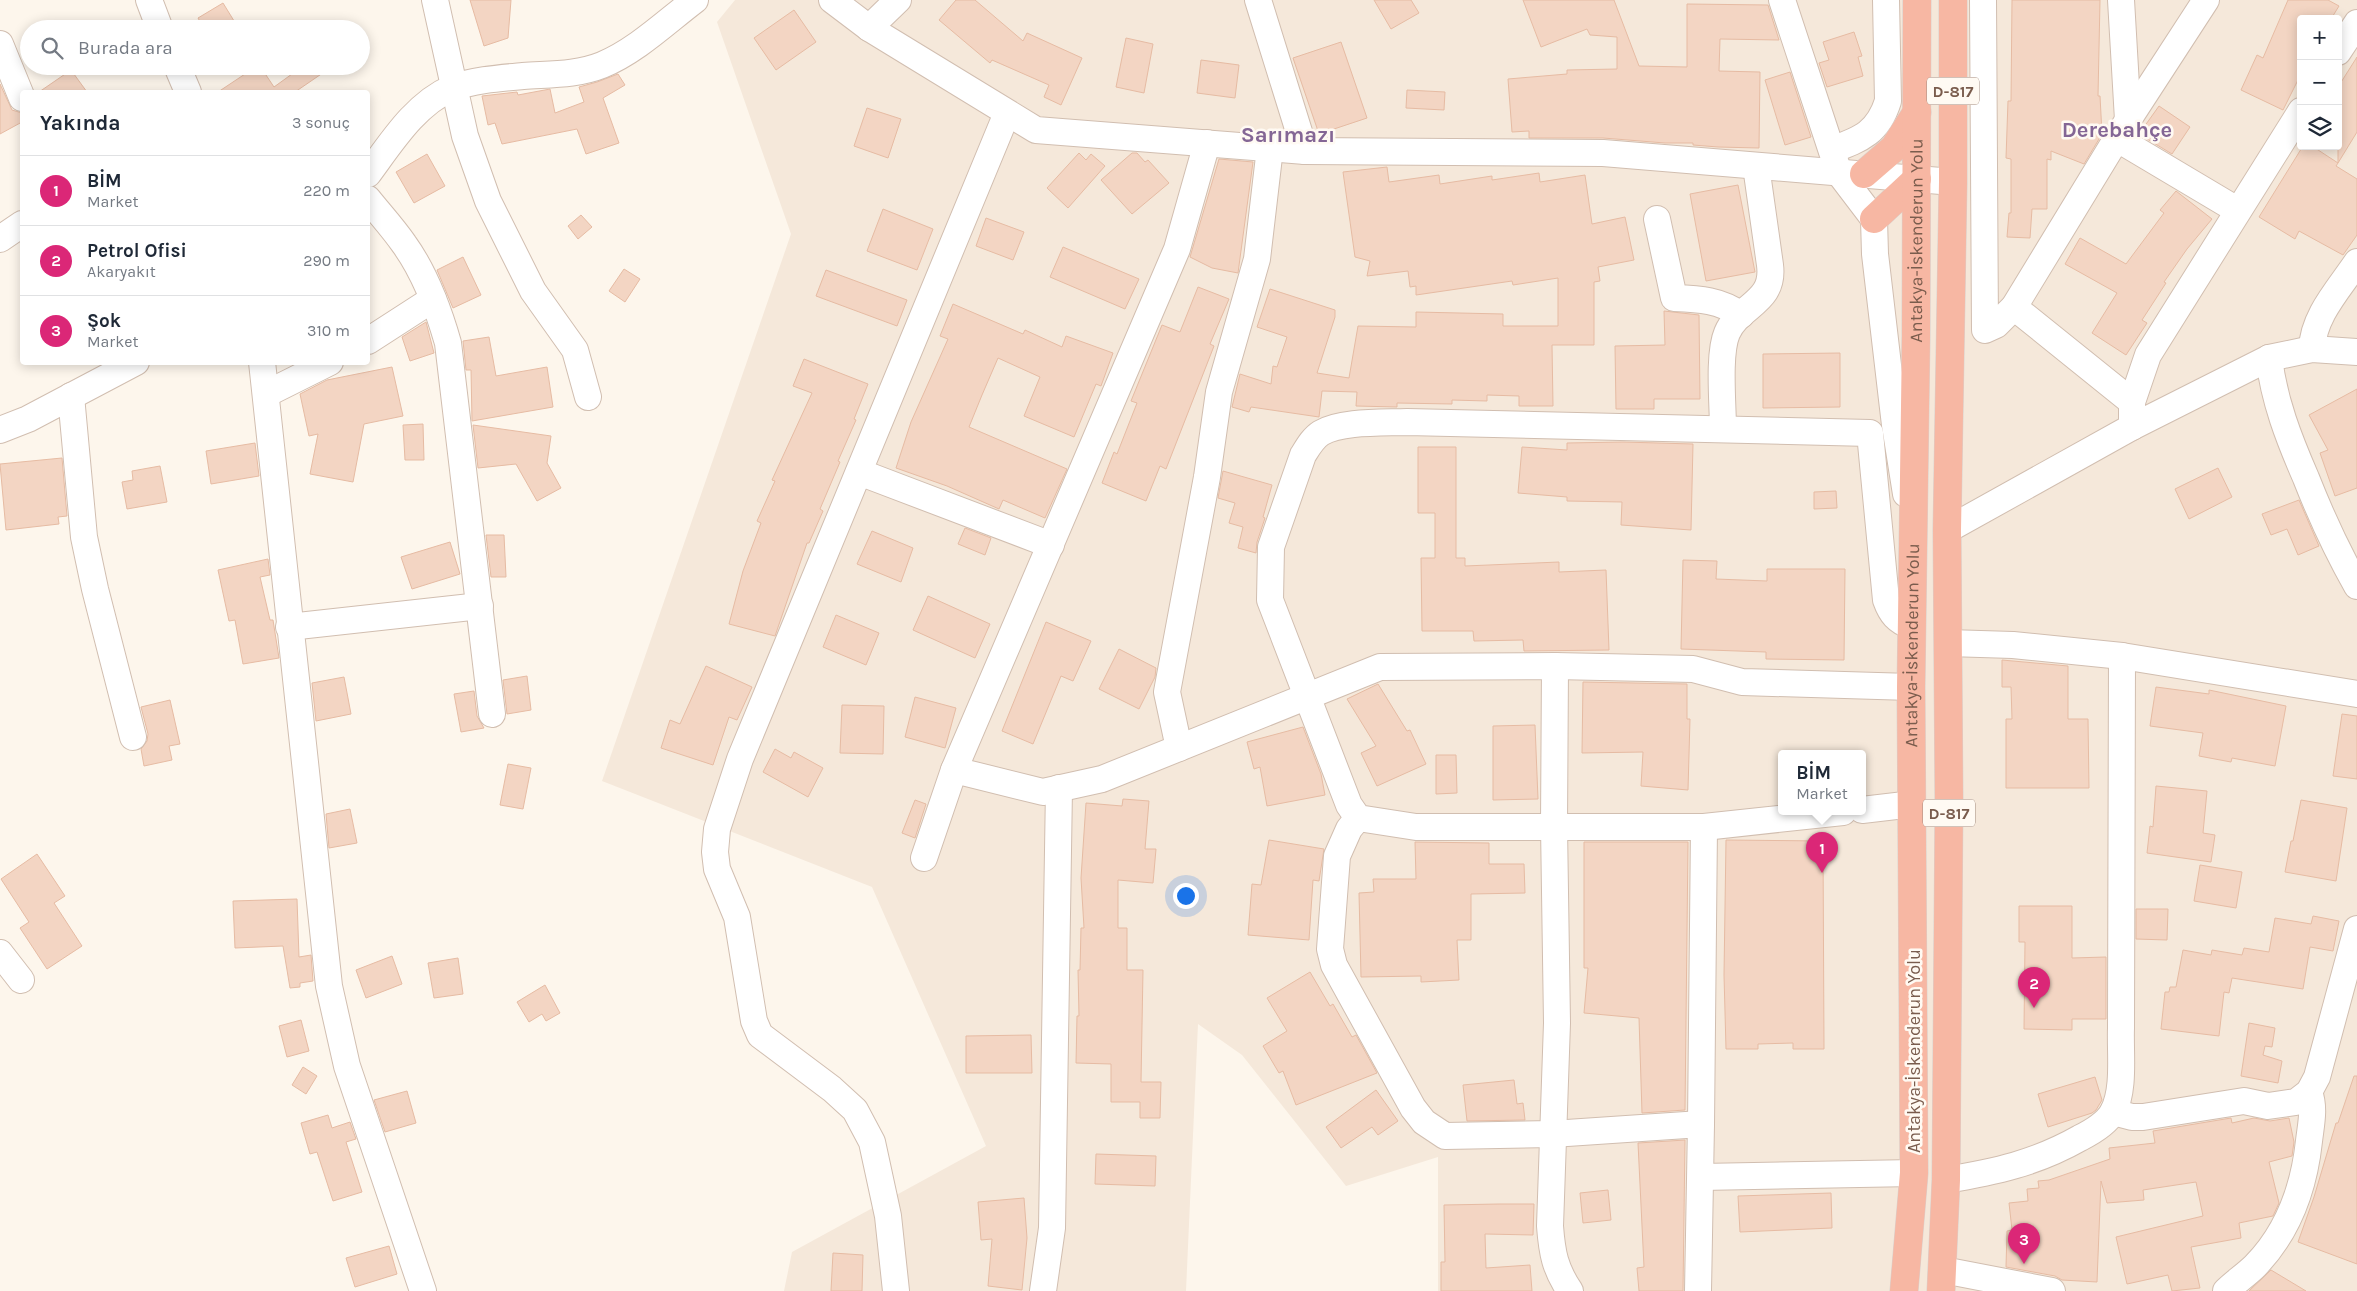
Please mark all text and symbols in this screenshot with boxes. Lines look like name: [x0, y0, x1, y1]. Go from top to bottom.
map controls: [2297, 15, 2342, 150]
button: +: [2297, 15, 2342, 60]
search box: [20, 20, 370, 75]
icon: search: [38, 34, 66, 62]
text: Burada ara: [78, 37, 173, 59]
button: −: [2297, 60, 2342, 105]
road number: D-817: [1927, 78, 1979, 104]
button: layers: [2297, 105, 2342, 150]
text: Yakında: [40, 111, 121, 135]
text: 3 sonuç: [292, 113, 350, 132]
district label: Derebahçe: [2062, 117, 2172, 143]
district label: Sarımazı: [1241, 122, 1335, 148]
street label: Antakya-İskenderun Yolu: [1905, 138, 1928, 343]
text: BİM: [87, 170, 122, 192]
text: 1: [53, 181, 59, 200]
text: 220 m: [303, 181, 350, 200]
text: Market: [87, 192, 138, 211]
text: Petrol Ofisi: [87, 240, 187, 262]
text: 2: [51, 251, 61, 270]
text: 290 m: [303, 251, 350, 270]
text: Akaryakıt: [87, 262, 156, 281]
text: Şok: [87, 310, 121, 332]
text: 3: [51, 321, 61, 340]
text: 310 m: [307, 321, 350, 340]
text: Market: [87, 332, 138, 351]
street label: Antakya-İskenderun Yolu: [1900, 543, 1924, 748]
popup: [1778, 750, 1866, 815]
text: BİM: [1796, 762, 1831, 784]
text: Market: [1796, 784, 1848, 803]
road number: D-817: [1923, 800, 1975, 826]
pin: 1: [1806, 832, 1838, 873]
your location: [1173, 883, 1199, 909]
street label: Antakya-İskenderun Yolu: [1903, 949, 1925, 1153]
pin: 2: [2018, 967, 2050, 1008]
pin: 3: [2008, 1223, 2040, 1264]

